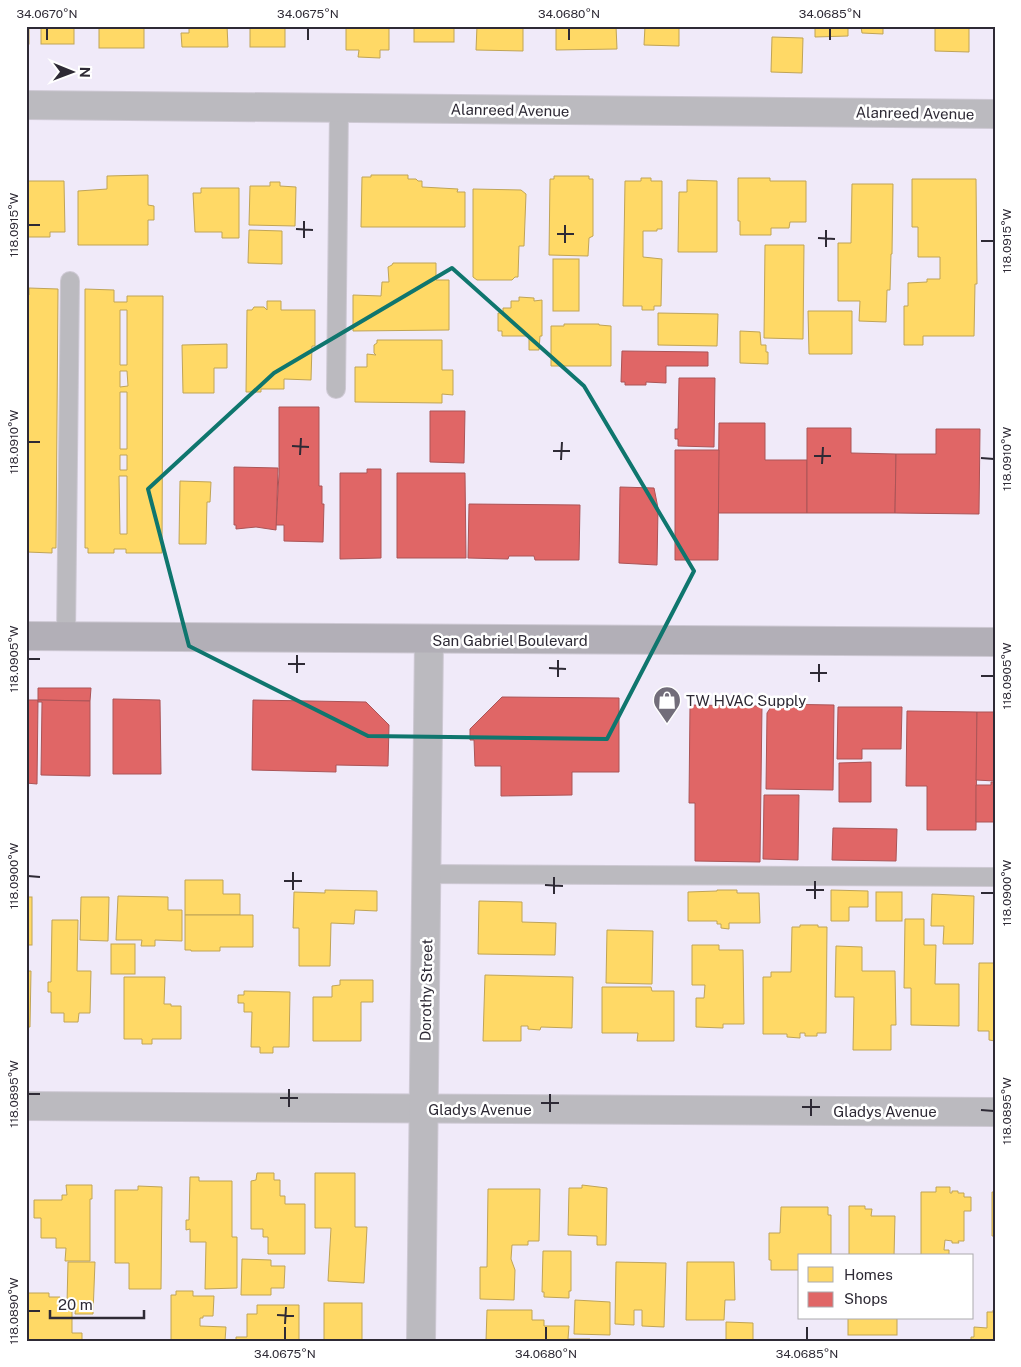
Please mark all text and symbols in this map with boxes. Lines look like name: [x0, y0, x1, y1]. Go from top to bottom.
text: 34.0670°N: [16, 7, 78, 21]
text: 34.0675°N: [277, 7, 339, 21]
text: 34.0680°N: [538, 7, 600, 21]
text: 34.0685°N: [799, 7, 861, 21]
north arrow: [48, 48, 98, 98]
text: N: [77, 67, 93, 78]
street label: Alanreed Avenue: [450, 100, 570, 120]
street label: Alanreed Avenue: [855, 103, 975, 123]
text: 118.0915°W: [7, 192, 21, 257]
text: 118.0915°W: [1000, 208, 1014, 273]
text: 118.0910°W: [7, 409, 21, 474]
text: 118.0910°W: [1000, 426, 1014, 491]
text: 118.0905°W: [7, 625, 21, 692]
street label: San Gabriel Boulevard: [432, 632, 588, 649]
text: 118.0905°W: [1000, 642, 1014, 709]
shop icon: TW HVAC Supply: [652, 685, 682, 724]
place label: TW HVAC Supply: [686, 692, 806, 709]
text: 118.0900°W: [7, 842, 21, 909]
text: 118.0900°W: [1000, 859, 1014, 926]
street label: Dorothy Street: [417, 938, 435, 1041]
text: 118.0895°W: [7, 1060, 21, 1128]
text: 118.0895°W: [1000, 1077, 1014, 1145]
street label: Gladys Avenue: [428, 1101, 532, 1118]
street label: Gladys Avenue: [833, 1103, 937, 1120]
legend: [798, 1254, 974, 1320]
text: Homes: [844, 1266, 893, 1283]
text: 118.0890°W: [7, 1277, 21, 1344]
scale bar: [50, 1287, 144, 1319]
text: Shops: [844, 1290, 888, 1307]
text: 20 m: [58, 1296, 93, 1313]
text: 34.0675°N: [254, 1347, 316, 1361]
text: 34.0680°N: [515, 1347, 577, 1361]
text: 34.0685°N: [776, 1347, 838, 1361]

